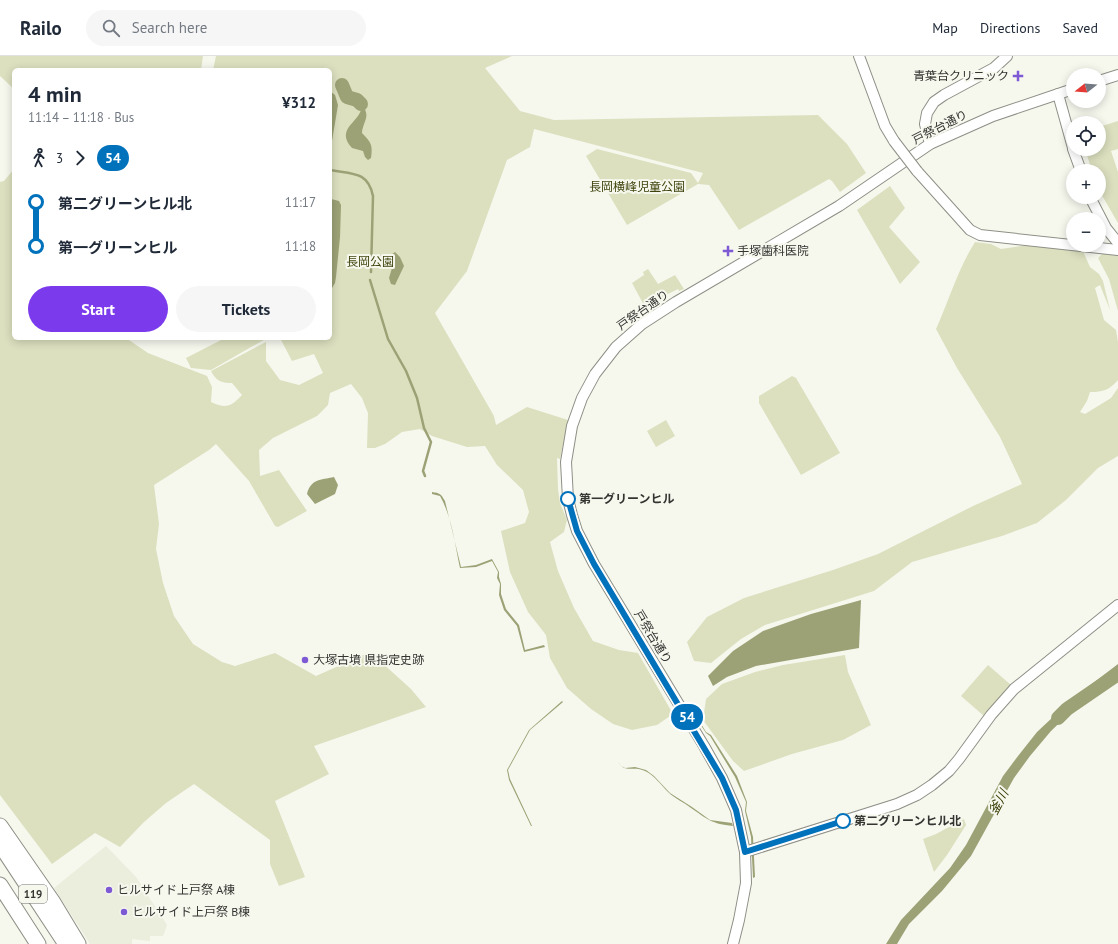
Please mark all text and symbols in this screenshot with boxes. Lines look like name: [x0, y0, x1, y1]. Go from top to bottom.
search box: [86, 10, 366, 46]
text: Railo: [20, 16, 62, 40]
icon: search: [100, 17, 122, 39]
text: Search here: [132, 18, 207, 37]
text: Map: [932, 19, 958, 37]
text: Directions: [980, 19, 1040, 37]
text: Saved: [1062, 19, 1098, 37]
place label: 青葉台クリニック: [913, 68, 1009, 83]
north arrow: [1066, 68, 1106, 108]
map controls: [1066, 68, 1106, 252]
marker: 青葉台クリニック: [1012, 70, 1024, 82]
text: 4 min: [28, 80, 82, 108]
text: ¥312: [282, 93, 316, 112]
street label: 戸祭台通り: [910, 106, 970, 147]
text: 11:14 – 11:18 · Bus: [28, 109, 134, 126]
button: locate: [1066, 116, 1106, 156]
icon: walk: [28, 147, 50, 169]
icon: forward: [69, 147, 91, 169]
text: 54: [105, 149, 121, 167]
text: 3: [56, 150, 63, 167]
button: +: [1066, 164, 1106, 204]
park label: 長岡横峰児童公園: [589, 179, 685, 194]
text: 第二グリーンヒル北: [58, 194, 192, 213]
text: 11:17: [285, 194, 316, 211]
button: −: [1066, 212, 1106, 252]
text: 第一グリーンヒル: [58, 238, 177, 257]
text: 11:18: [285, 238, 316, 255]
place label: 手塚歯科医院: [737, 243, 809, 258]
marker: 手塚歯科医院: [722, 245, 734, 257]
park label: 長岡公園: [346, 254, 394, 269]
button: Start: [28, 286, 168, 332]
button: Tickets: [176, 286, 316, 332]
street label: 戸祭台通り: [614, 286, 672, 333]
marker: 第一グリーンヒル: [560, 491, 576, 507]
place label: 第一グリーンヒル: [579, 491, 674, 506]
street label: 戸祭台通り: [632, 607, 675, 666]
place label: 大塚古墳 県指定史跡: [313, 652, 424, 667]
marker: 大塚古墳 県指定史跡: [300, 655, 310, 665]
line badge: 54: [669, 704, 705, 730]
text: 54: [679, 708, 695, 726]
water label: 釜川: [985, 785, 1013, 818]
marker: 第二グリーンヒル北: [835, 813, 851, 829]
place label: 第二グリーンヒル北: [854, 813, 961, 828]
place label: ヒルサイド上戸祭 A棟: [117, 882, 235, 897]
road number: 119: [19, 885, 47, 903]
marker: ヒルサイド上戸祭 A棟: [104, 885, 114, 895]
place label: ヒルサイド上戸祭 B棟: [132, 904, 250, 919]
marker: ヒルサイド上戸祭 B棟: [119, 907, 129, 917]

